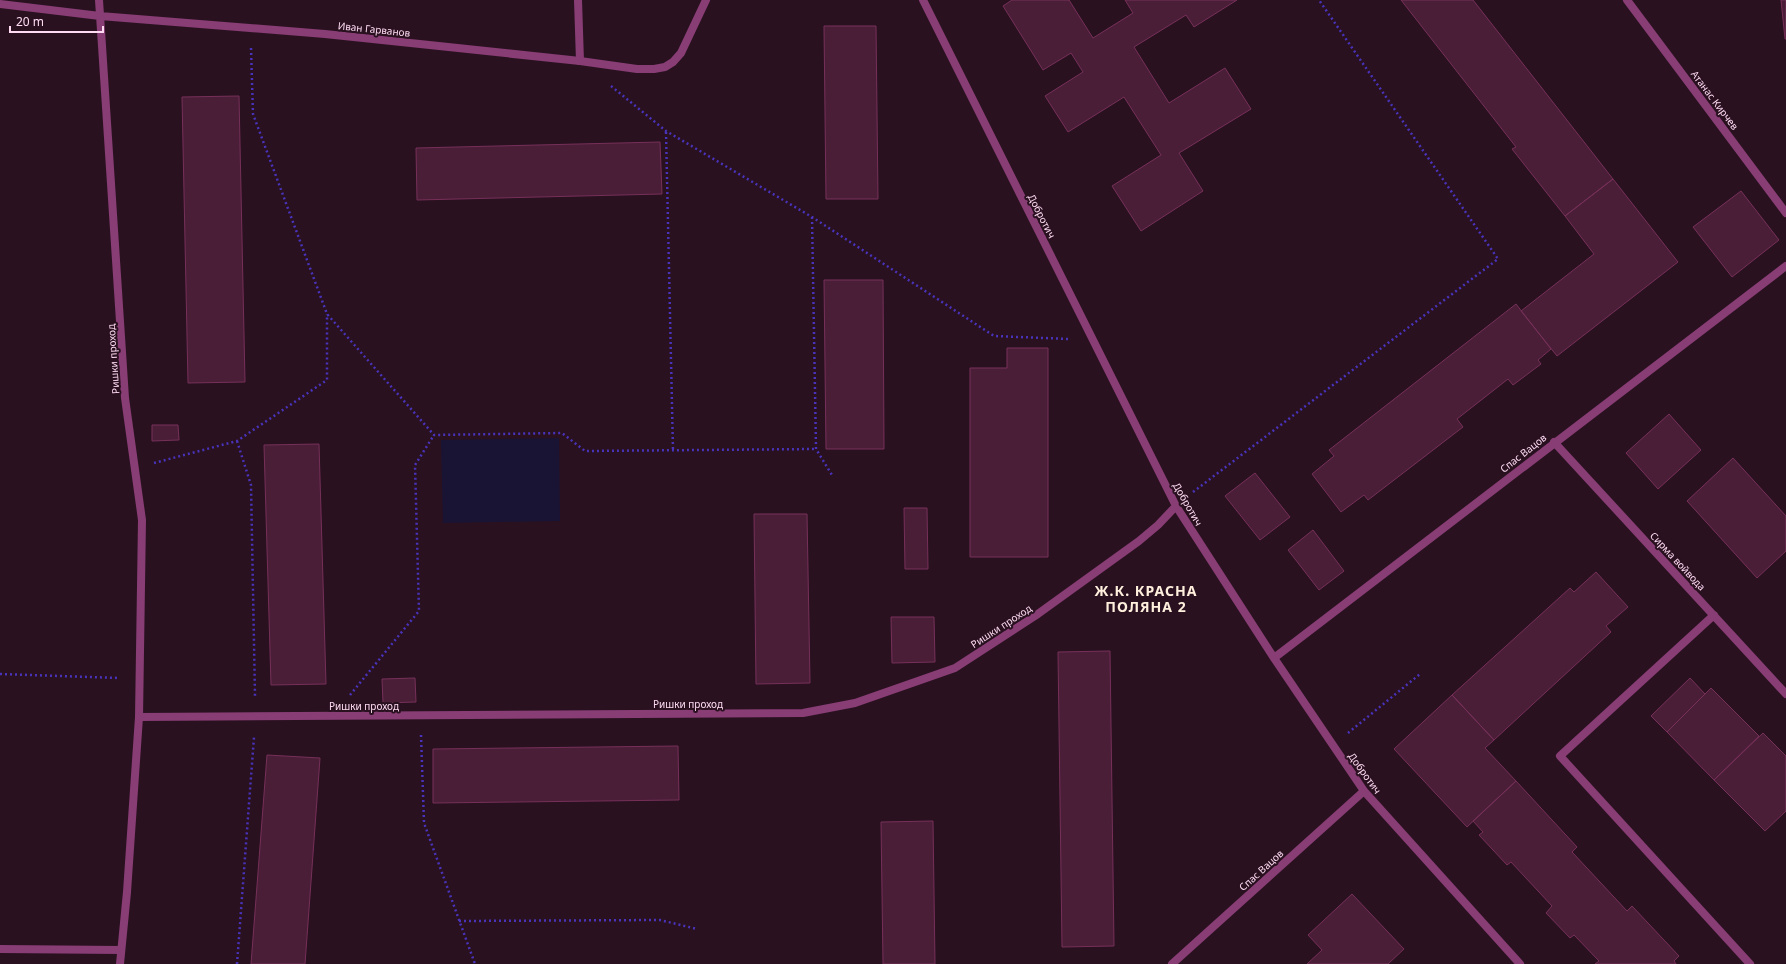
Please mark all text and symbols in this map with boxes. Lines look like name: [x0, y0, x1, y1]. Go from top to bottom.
scale bar: [10, 8, 103, 34]
text: 20 m: [16, 13, 44, 30]
street label: Иван Гарванов: [337, 18, 411, 40]
street label: Атанас Кирчев: [1688, 67, 1742, 133]
street label: Добротич: [1025, 191, 1059, 241]
street label: Ришки проход: [104, 324, 122, 394]
street label: Спас Вацов: [1497, 430, 1549, 476]
street label: Добротич: [1170, 480, 1206, 528]
street label: Сирма войвода: [1647, 529, 1709, 593]
district label: Ж.К. КРАСНА ПОЛЯНА 2: [1095, 581, 1197, 616]
street label: Ришки проход: [968, 601, 1034, 651]
street label: Ришки проход: [653, 697, 723, 711]
street label: Ришки проход: [329, 699, 399, 713]
street label: Добротич: [1345, 750, 1385, 797]
street label: Спас Вацов: [1236, 846, 1287, 894]

